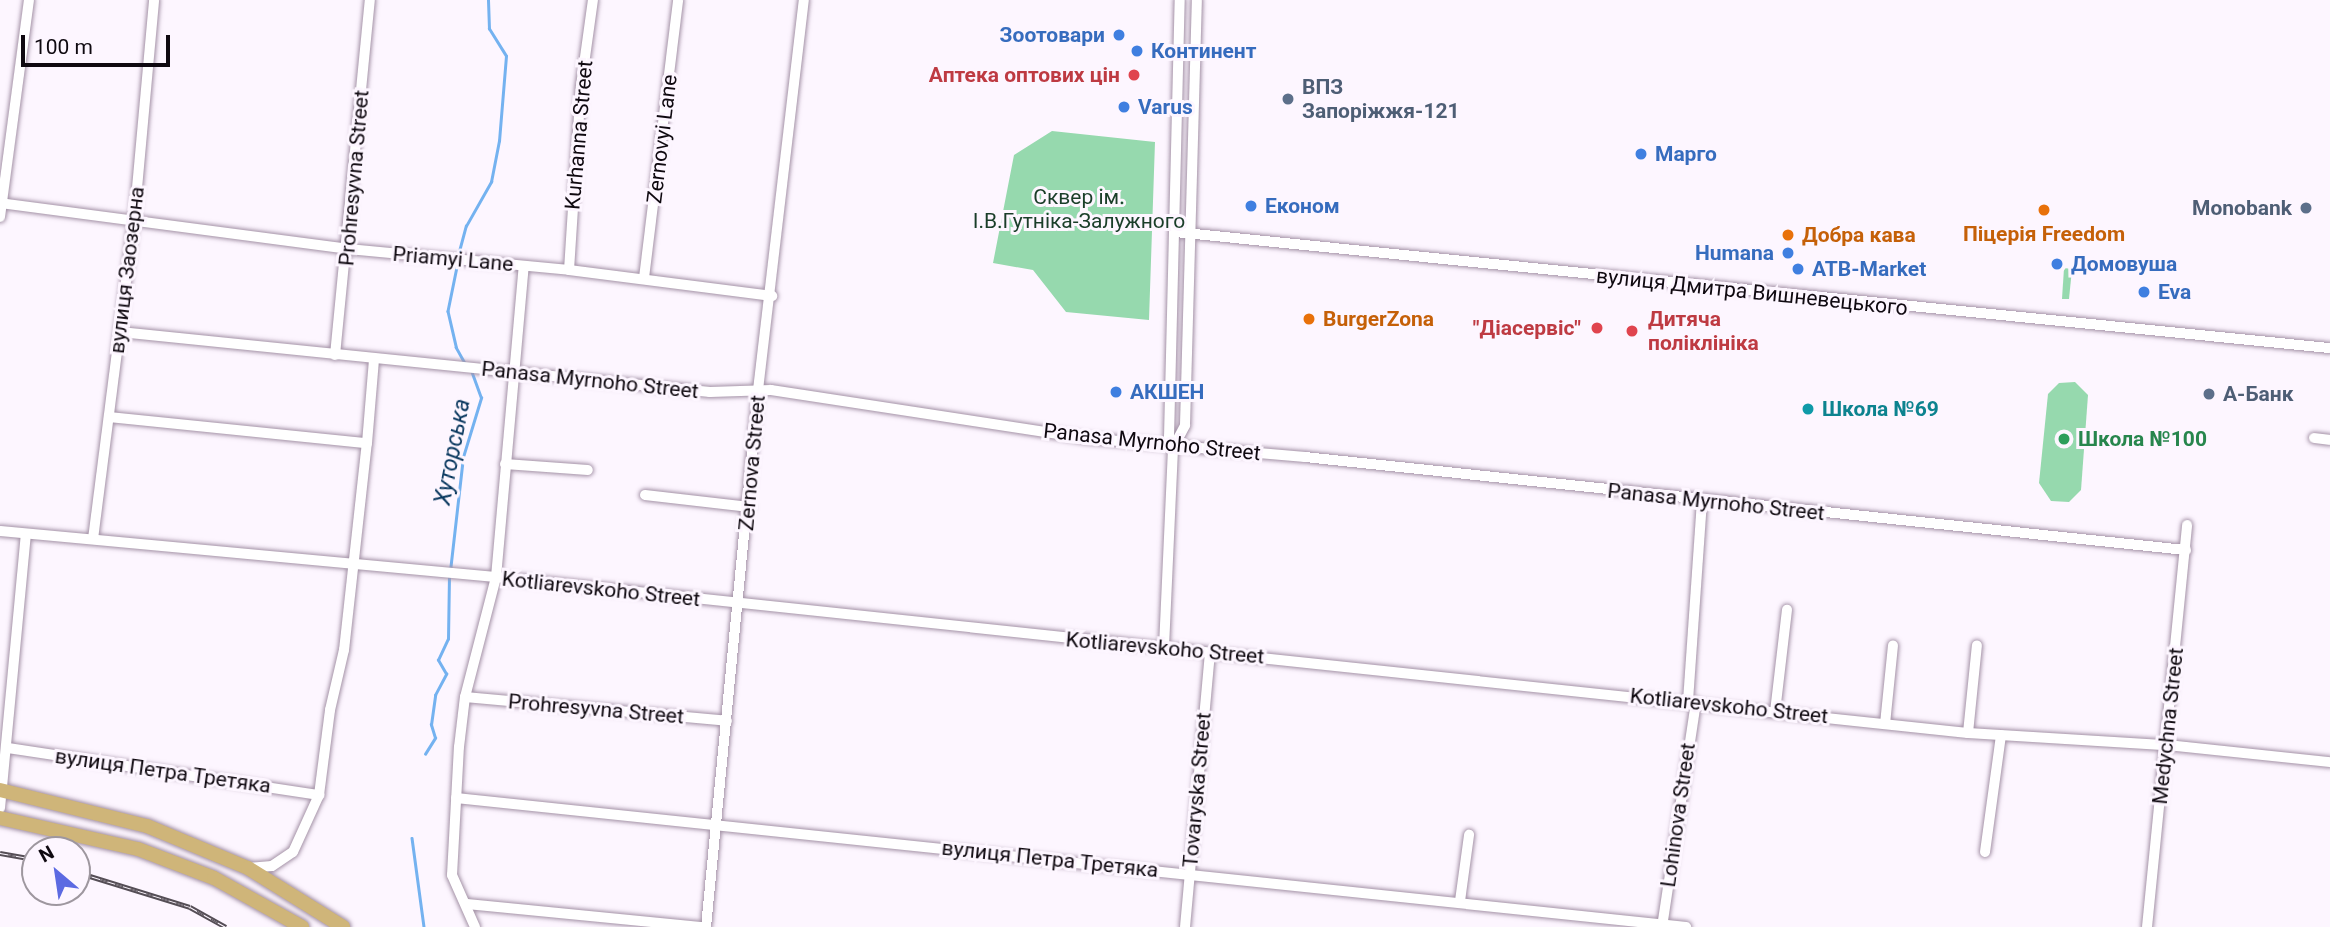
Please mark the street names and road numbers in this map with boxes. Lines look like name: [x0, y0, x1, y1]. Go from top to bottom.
street label: Kurhanna Street: [560, 59, 598, 211]
street label: Zernovyi Lane: [642, 73, 682, 205]
street label: Prohresyvna Street: [334, 89, 374, 267]
street label: вулиця Заозерна: [104, 185, 150, 355]
street label: Priamyi Lane: [392, 241, 514, 277]
street label: вулиця Дмитра Вишневецького: [1595, 263, 1909, 321]
street label: Panasa Myrnoho Street: [480, 356, 700, 404]
street label: Zernova Street: [734, 394, 770, 532]
street label: Panasa Myrnoho Street: [1042, 418, 1262, 466]
street label: Panasa Myrnoho Street: [1606, 478, 1826, 526]
street label: Kotliarevskoho Street: [501, 566, 701, 612]
street label: Kotliarevskoho Street: [1065, 627, 1265, 669]
street label: Medychna Street: [2147, 646, 2189, 806]
street label: Kotliarevskoho Street: [1629, 683, 1829, 729]
street label: Prohresyvna Street: [507, 689, 685, 729]
street label: Tovaryska Street: [1178, 711, 1216, 869]
street label: Lohinova Street: [1655, 741, 1701, 889]
street label: вулиця Петра Третяка: [53, 743, 273, 799]
street label: вулиця Петра Третяка: [940, 835, 1160, 883]

